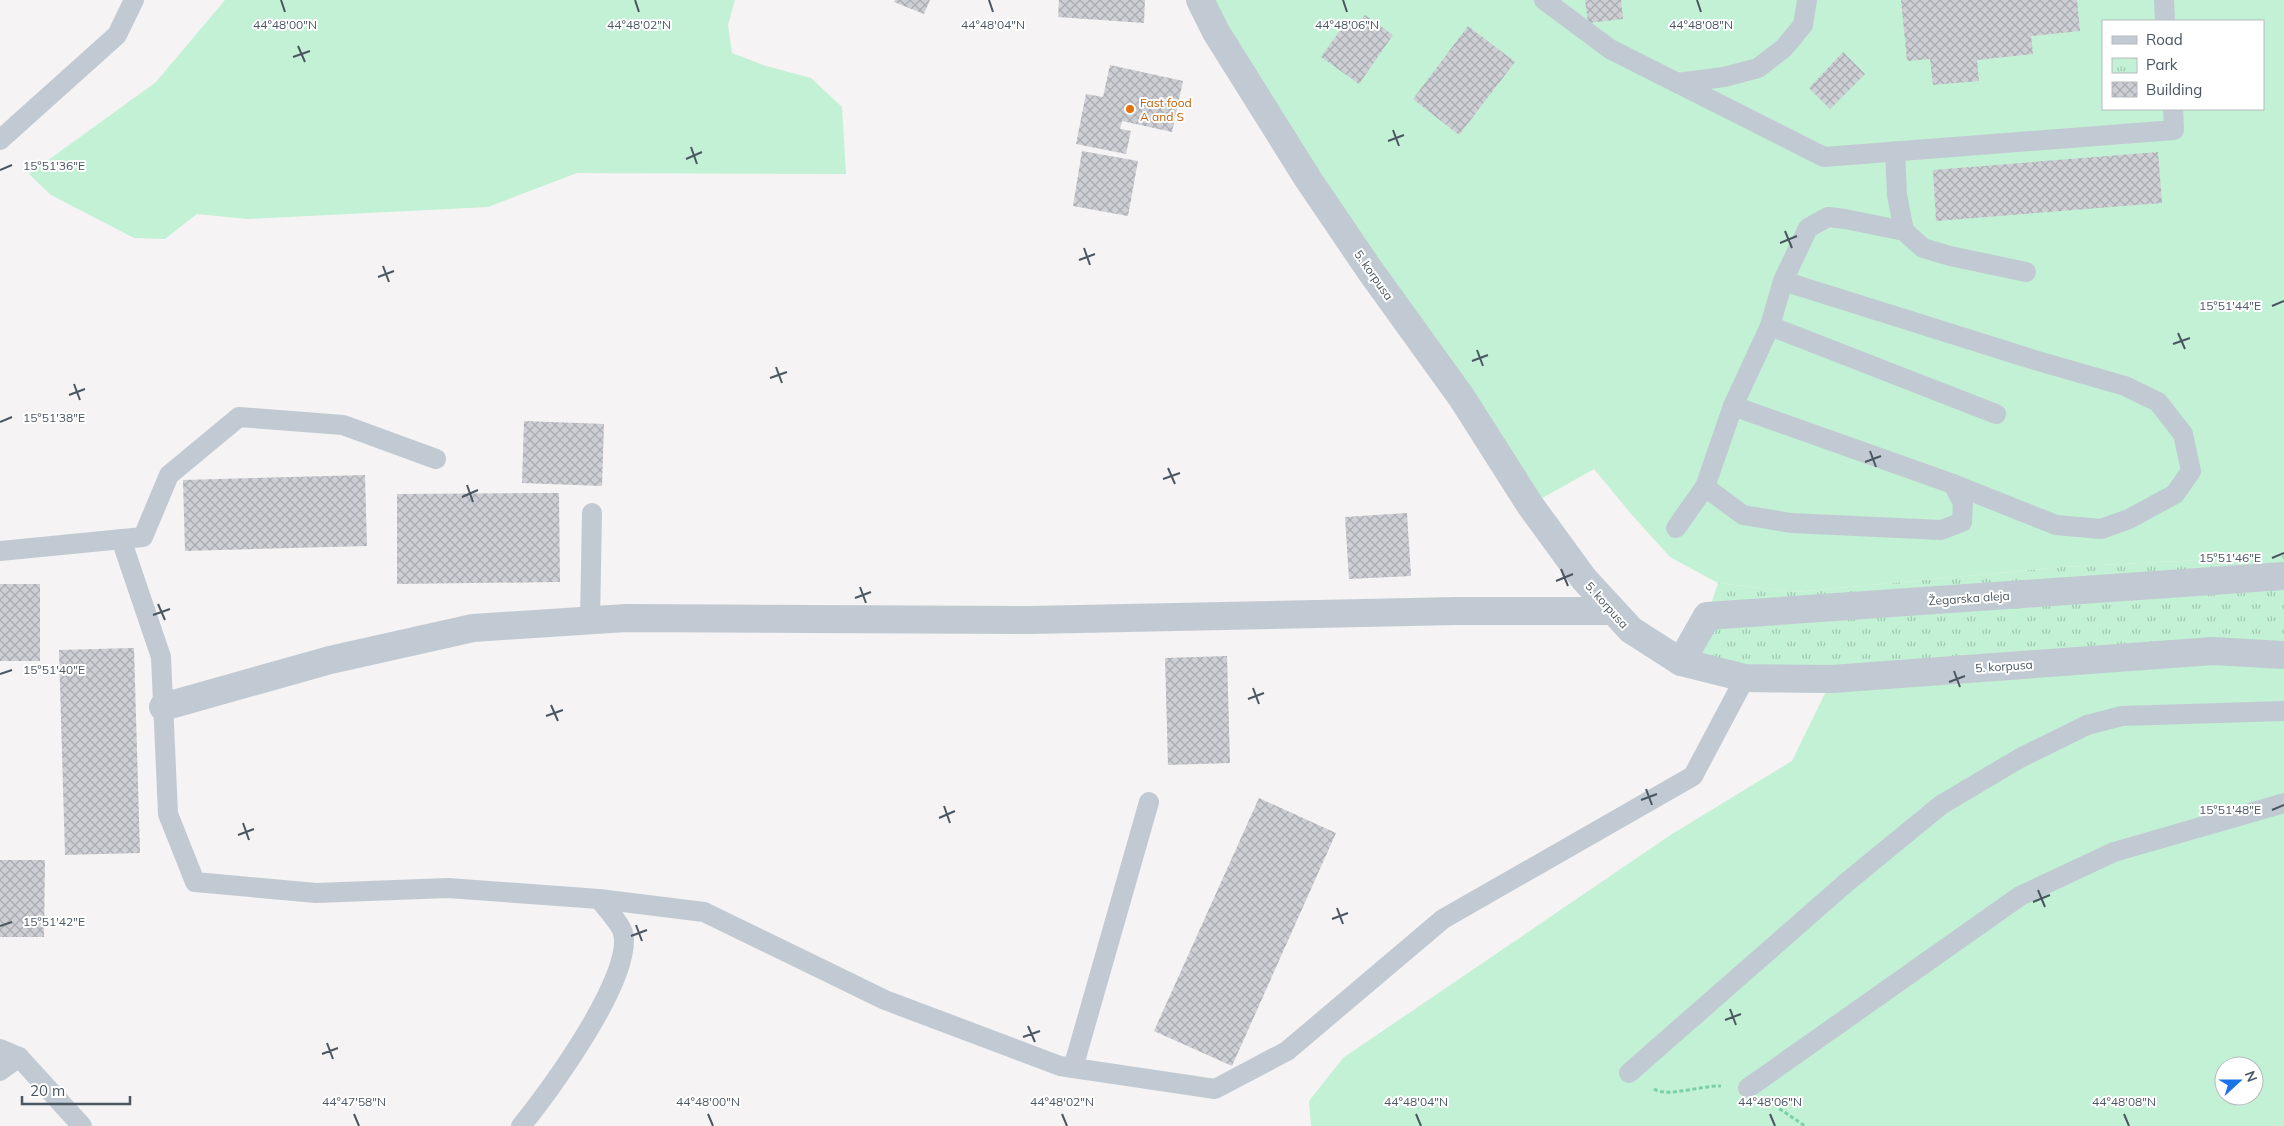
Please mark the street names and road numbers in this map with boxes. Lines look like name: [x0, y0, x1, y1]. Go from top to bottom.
street label: 5. korpusa: [1351, 247, 1397, 303]
street label: 5. korpusa: [1582, 579, 1632, 631]
street label: Žegarska aleja: [1928, 588, 2010, 608]
street label: 5. korpusa: [1975, 657, 2033, 675]

